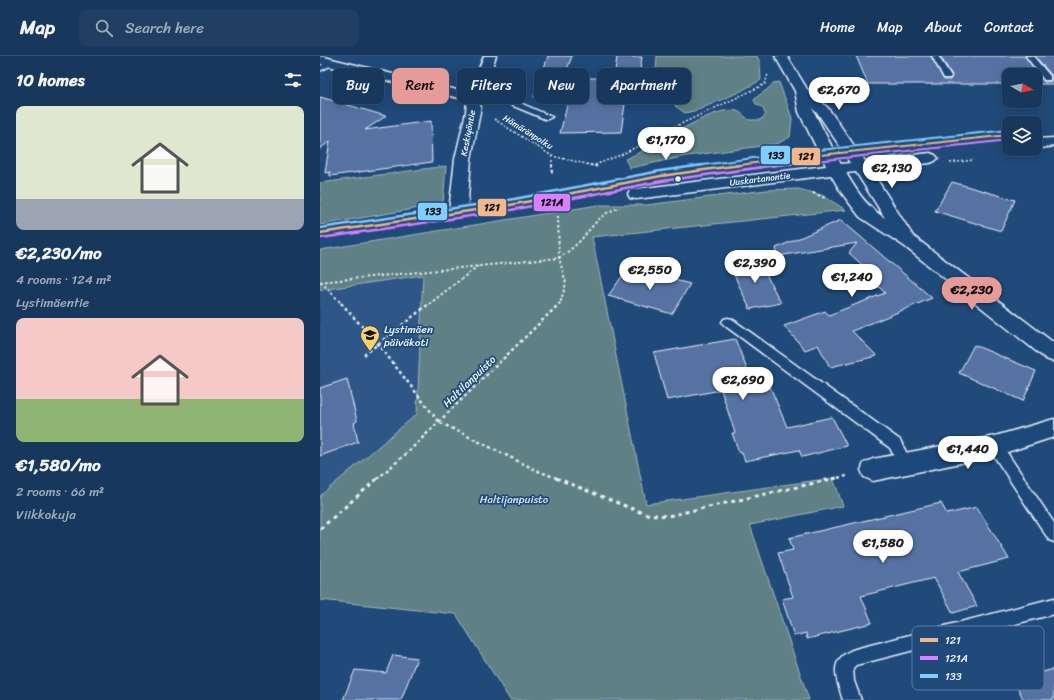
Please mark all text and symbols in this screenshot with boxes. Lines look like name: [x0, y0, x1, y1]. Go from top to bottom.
search box: [79, 10, 359, 46]
text: Map: [20, 11, 55, 44]
text: Search here: [125, 15, 204, 41]
text: Home: [820, 15, 855, 40]
text: Map: [877, 15, 903, 40]
text: About: [925, 15, 962, 40]
text: Contact: [984, 15, 1034, 40]
icon: search: [93, 17, 115, 39]
text: 10 homes: [16, 65, 85, 95]
chip: Buy: [332, 68, 384, 104]
chip: Rent: [392, 68, 449, 104]
chip: Filters: [457, 68, 526, 104]
chip: New: [534, 68, 589, 104]
chip: Apartment: [597, 68, 691, 104]
north arrow: [1002, 68, 1042, 108]
map controls: [1002, 68, 1042, 156]
icon: filters: [282, 69, 304, 91]
pin: €2,670: [806, 77, 872, 111]
text: €2,670: [818, 78, 860, 101]
street label: Keskiyöntie: [456, 108, 480, 157]
street label: Hämäränpolku: [500, 110, 557, 154]
button: layers: [1002, 116, 1042, 156]
pin: €1,170: [633, 127, 699, 161]
text: €1,170: [647, 128, 685, 151]
icon: home: [124, 132, 196, 204]
line badge: 133: [760, 145, 791, 165]
text: 133: [768, 146, 785, 165]
line badge: 121: [791, 147, 821, 166]
text: 121: [798, 147, 814, 166]
pin: €2,130: [859, 155, 925, 189]
text: €2,130: [872, 156, 912, 179]
street label: Uuskartanontie: [729, 167, 792, 191]
unlabelled marker: [673, 174, 683, 184]
line badge: 121A: [533, 193, 571, 212]
text: 121A: [540, 193, 564, 212]
line badge: 121: [477, 198, 507, 217]
text: 121: [484, 198, 500, 217]
line badge: 133: [417, 202, 448, 221]
text: 133: [425, 202, 442, 221]
text: €2,230/mo: [16, 238, 102, 268]
pin: €2,390: [722, 250, 788, 284]
text: €2,390: [734, 251, 776, 274]
pin: €2,550: [617, 257, 683, 291]
text: €2,550: [628, 258, 672, 281]
pin: €1,240: [819, 264, 885, 298]
text: €1,240: [831, 265, 873, 288]
text: 4 rooms · 124 m²: [16, 268, 111, 291]
pin: €2,230: [939, 277, 1005, 311]
text: €2,230: [951, 278, 993, 301]
text: Lystimäentie: [16, 291, 89, 314]
place label: Lystimäen päiväkoti: [383, 320, 433, 352]
school or university icon: Lystimäen päiväkoti: [359, 324, 381, 352]
icon: home: [124, 344, 196, 416]
street label: Haltilanpuisto: [438, 350, 501, 412]
pin: €2,690: [710, 367, 776, 401]
text: €2,690: [721, 368, 765, 391]
pin: €1,440: [935, 436, 1001, 470]
text: €1,440: [947, 437, 989, 460]
text: €1,580/mo: [16, 450, 101, 480]
text: 2 rooms · 66 m²: [16, 480, 104, 503]
park label: Haltijanpuisto: [480, 490, 549, 509]
text: Viikkokuja: [16, 503, 76, 526]
pin: €1,580: [850, 530, 916, 564]
text: €1,580: [862, 531, 904, 554]
legend: [912, 626, 1044, 690]
text: 121: [945, 631, 961, 650]
text: 121A: [945, 649, 968, 668]
text: 133: [945, 667, 962, 686]

